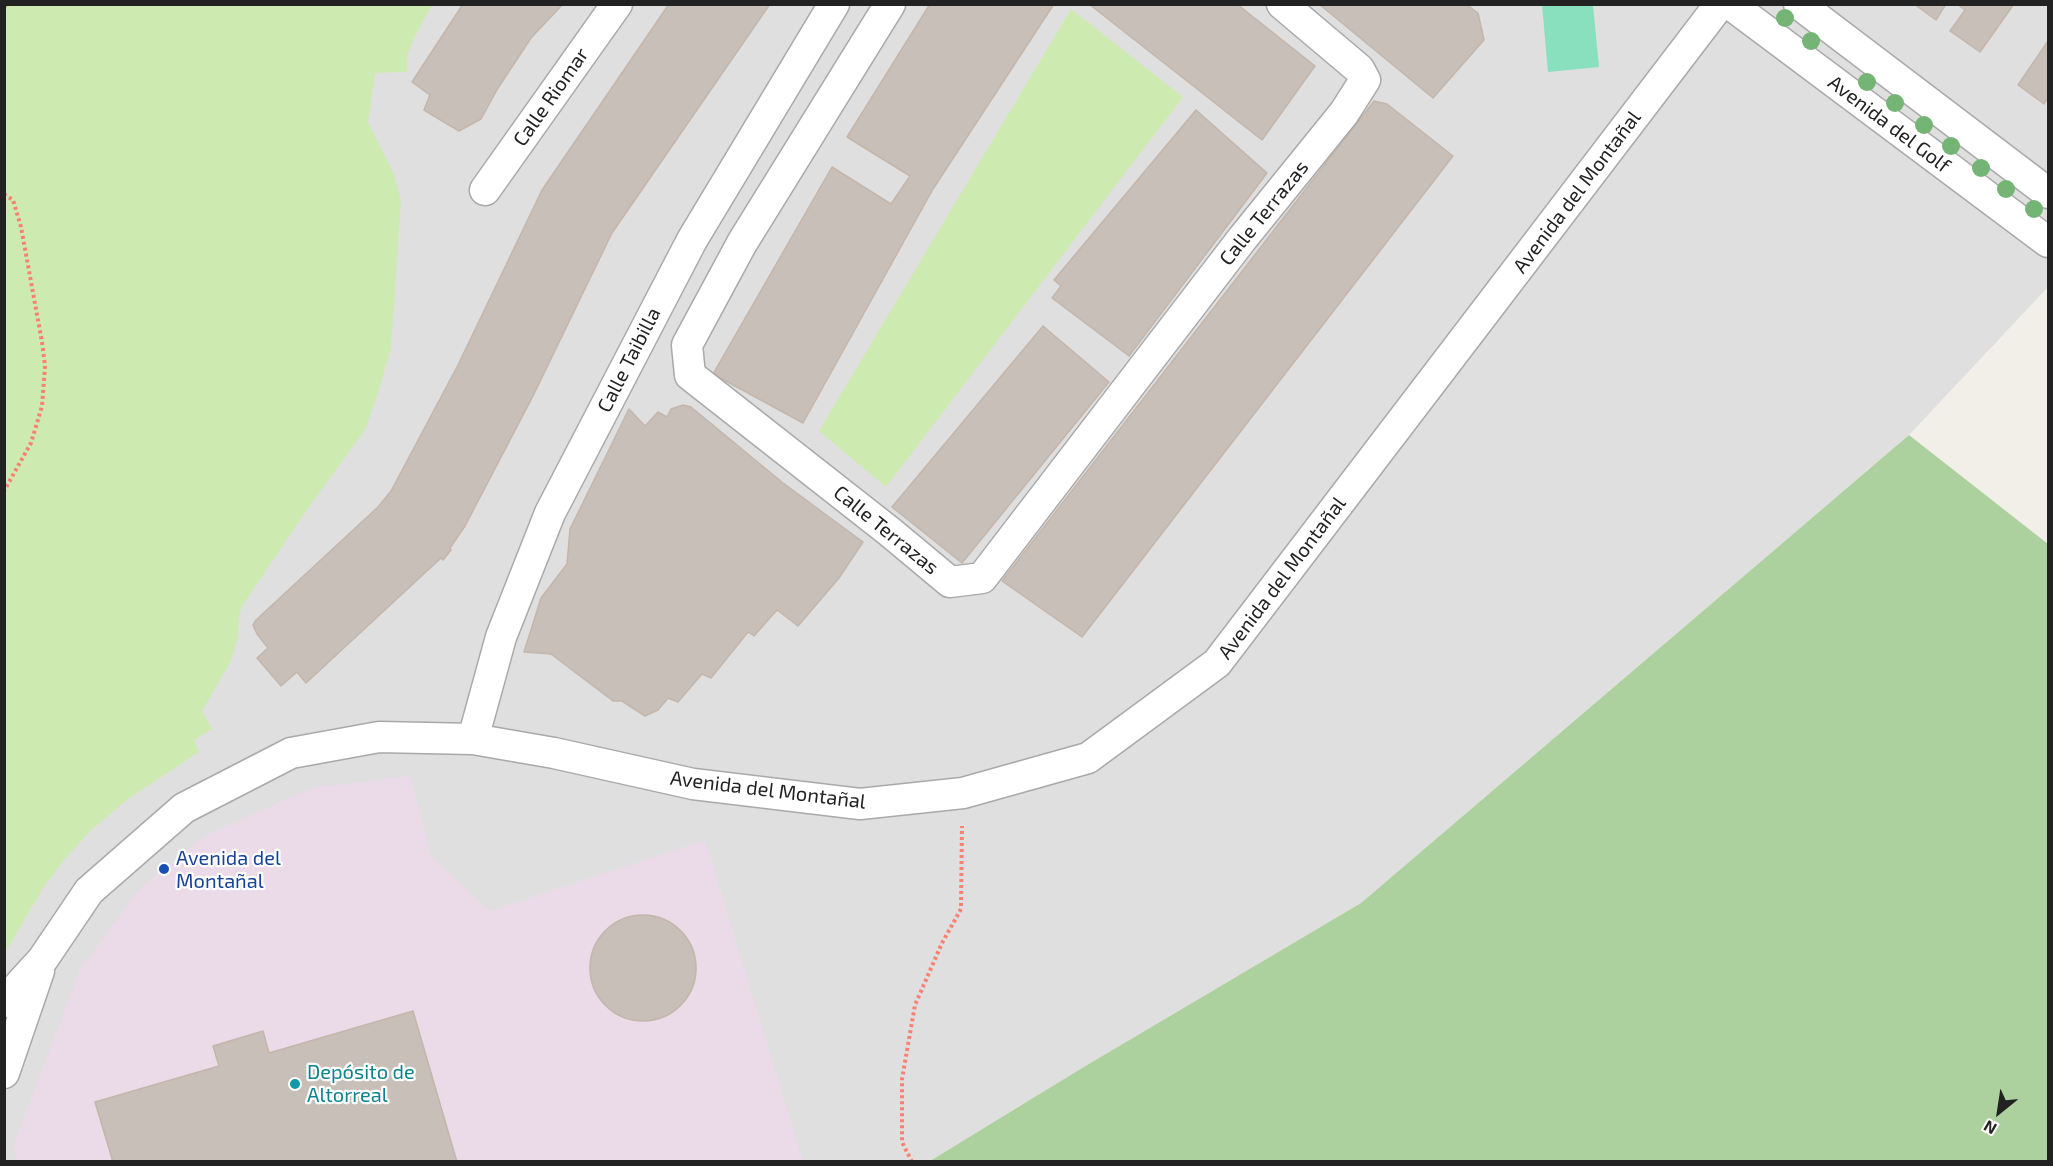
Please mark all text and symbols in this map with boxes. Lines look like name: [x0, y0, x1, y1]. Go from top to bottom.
street label: Calle Riomar: [508, 43, 594, 151]
street label: Avenida del Golf: [1823, 70, 1955, 178]
street label: Avenida del Montañal: [1508, 106, 1646, 278]
street label: Calle Terrazas: [1214, 156, 1314, 270]
street label: Calle Taibilla: [592, 304, 666, 416]
street label: Calle Terrazas: [829, 480, 943, 580]
street label: Avenida del Montañal: [1213, 492, 1351, 664]
street label: Avenida del Montañal: [669, 766, 867, 814]
place label: Avenida del Montañal: [176, 846, 281, 893]
marker: Avenida del Montañal: [157, 862, 171, 876]
place label: Depósito de Altorreal: [307, 1060, 415, 1107]
marker: Depósito de Altorreal: [288, 1077, 302, 1091]
north arrow: [1969, 1082, 2029, 1142]
text: N: [1980, 1117, 2000, 1139]

